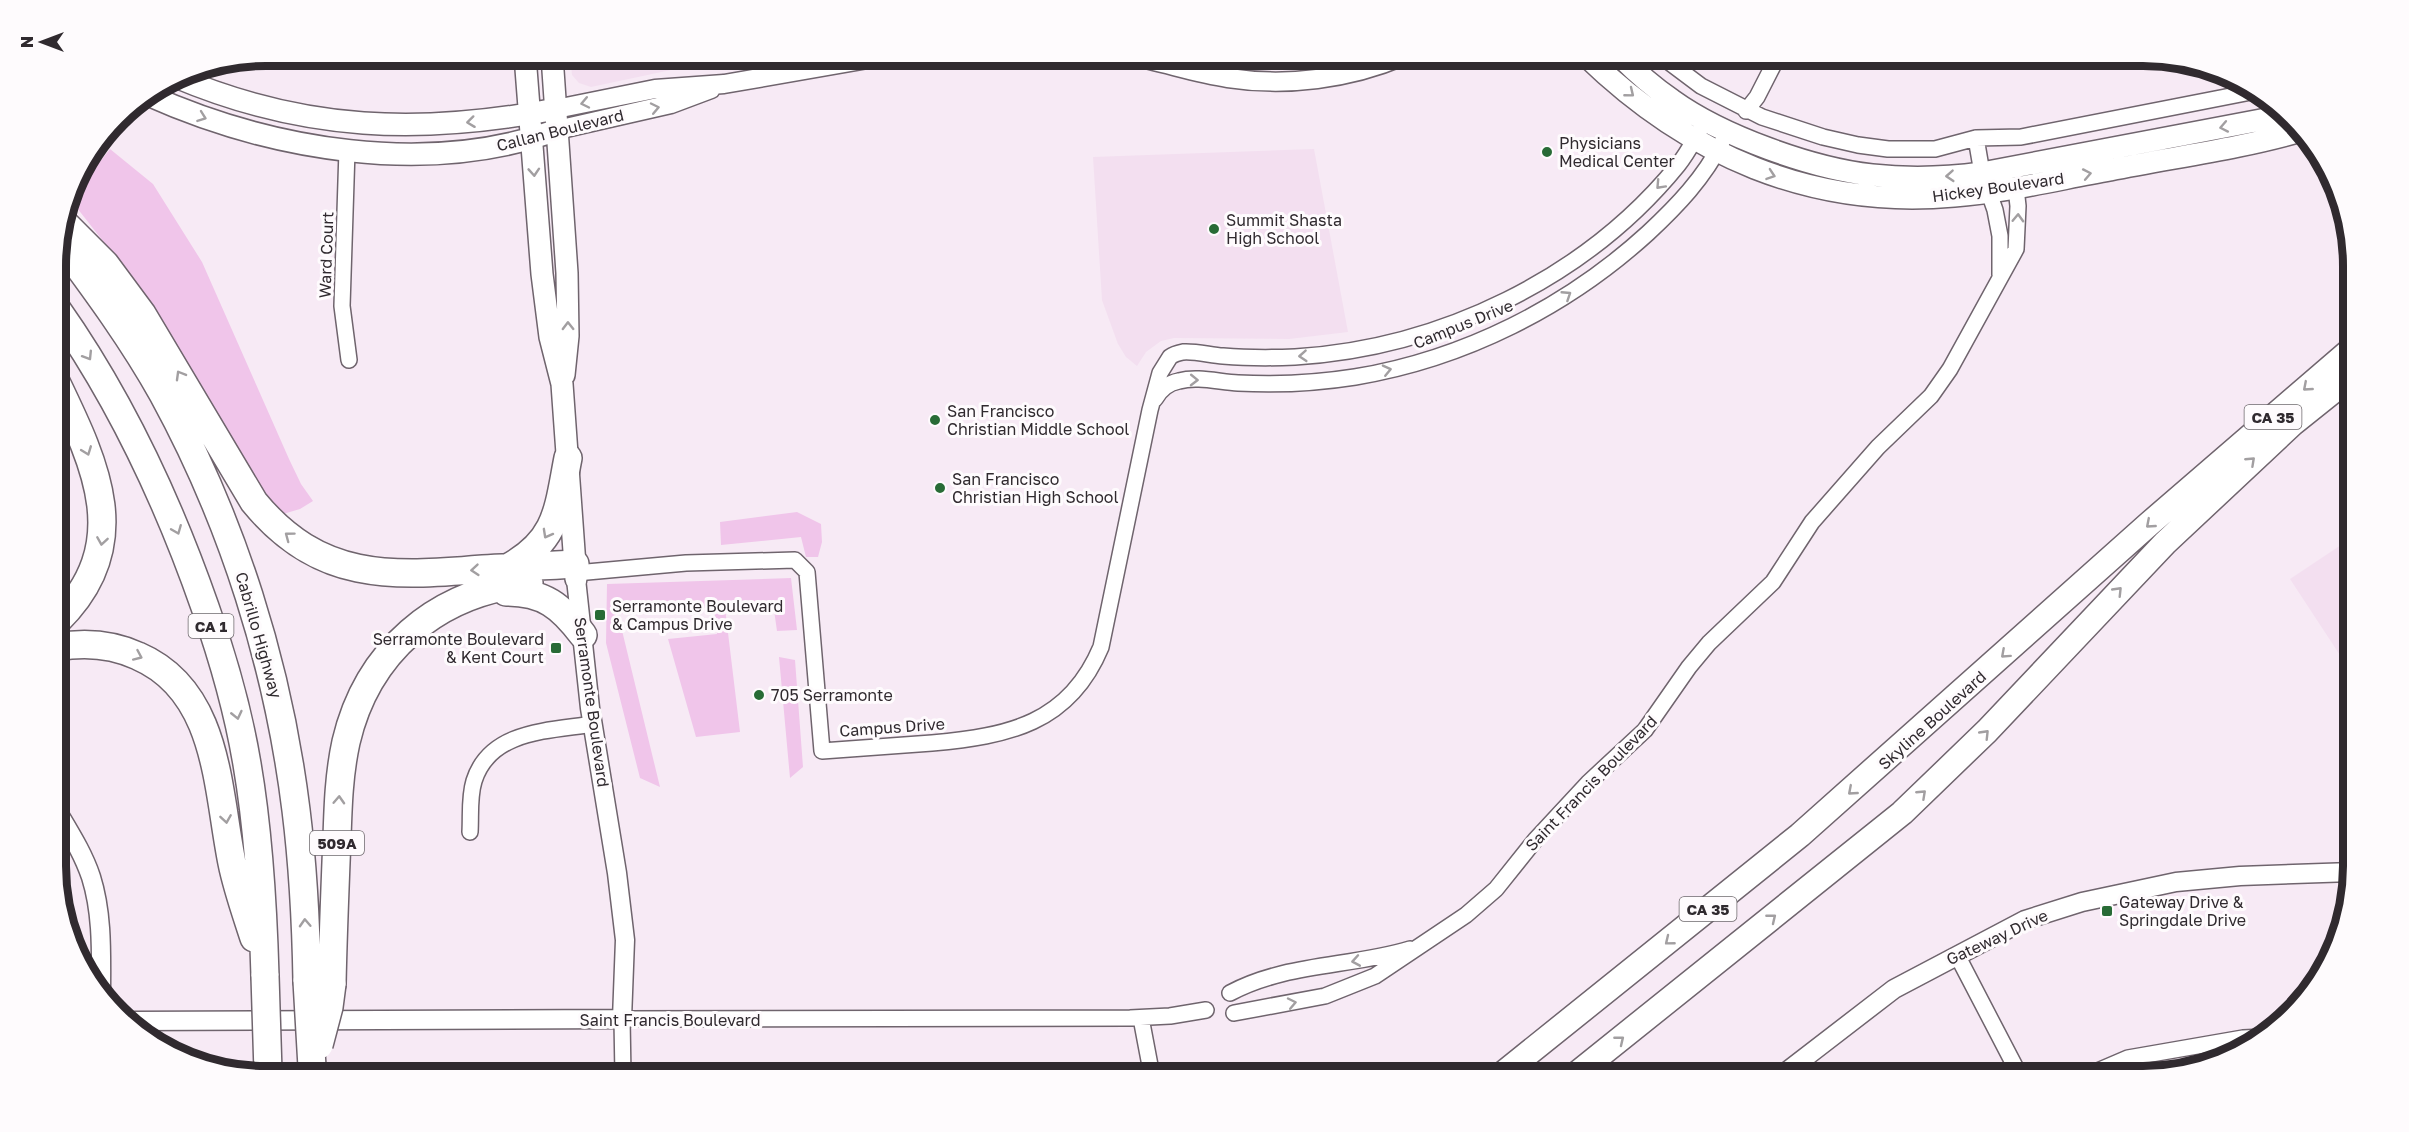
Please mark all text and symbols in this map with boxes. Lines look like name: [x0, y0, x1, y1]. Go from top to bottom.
north arrow: [12, 12, 72, 72]
text: N: [17, 36, 37, 48]
one-way arrow: [1624, 86, 1635, 97]
one-way arrow: [580, 96, 590, 109]
one-way arrow: [650, 102, 660, 115]
street label: Callan Boulevard: [494, 105, 626, 155]
one-way arrow: [196, 109, 207, 122]
one-way arrow: [467, 116, 476, 128]
one-way arrow: [2219, 120, 2229, 133]
place label: Physicians Medical Center: [1559, 133, 1675, 171]
marker: Physicians Medical Center: [1540, 145, 1554, 159]
one-way arrow: [527, 168, 540, 177]
one-way arrow: [1765, 168, 1776, 181]
street label: Hickey Boulevard: [1931, 168, 2065, 206]
one-way arrow: [2082, 168, 2092, 181]
one-way arrow: [1945, 170, 1954, 183]
one-way arrow: [1656, 178, 1667, 189]
place label: Summit Shasta High School: [1226, 210, 1342, 248]
street label: Ward Court: [314, 211, 338, 299]
one-way arrow: [2012, 214, 2024, 223]
marker: Summit Shasta High School: [1207, 222, 1221, 236]
one-way arrow: [1560, 292, 1571, 303]
street label: Campus Drive: [1410, 295, 1516, 353]
one-way arrow: [562, 322, 574, 331]
one-way arrow: [1298, 349, 1307, 362]
one-way arrow: [81, 350, 92, 361]
one-way arrow: [1382, 364, 1392, 377]
one-way arrow: [176, 371, 188, 382]
one-way arrow: [1189, 374, 1198, 386]
one-way arrow: [2303, 379, 2314, 390]
place label: San Francisco Christian Middle School: [947, 401, 1129, 439]
road number: CA 35: [2244, 405, 2302, 429]
marker: San Francisco Christian Middle School: [928, 413, 942, 427]
one-way arrow: [80, 445, 92, 456]
one-way arrow: [2243, 458, 2254, 469]
place label: San Francisco Christian High School: [952, 469, 1119, 507]
marker: San Francisco Christian High School: [933, 481, 947, 495]
one-way arrow: [2146, 517, 2157, 528]
one-way arrow: [170, 524, 182, 535]
one-way arrow: [542, 528, 554, 538]
one-way arrow: [284, 532, 295, 543]
one-way arrow: [96, 536, 108, 545]
one-way arrow: [470, 563, 479, 576]
street label: Cabrillo Highway: [231, 570, 287, 700]
one-way arrow: [2110, 588, 2121, 599]
place label: Serramonte Boulevard & Campus Drive: [612, 596, 783, 634]
marker: Serramonte Boulevard & Campus Drive: [593, 608, 607, 622]
road number: CA 1: [188, 614, 234, 638]
street label: Serramonte Boulevard: [570, 616, 614, 788]
place label: Serramonte Boulevard & Kent Court: [373, 629, 544, 667]
marker: Serramonte Boulevard & Kent Court: [549, 641, 563, 655]
one-way arrow: [2001, 647, 2012, 658]
one-way arrow: [131, 649, 142, 661]
street label: Skyline Boulevard: [1874, 666, 1990, 774]
place label: 705 Serramonte: [771, 685, 893, 705]
marker: 705 Serramonte: [752, 688, 766, 702]
one-way arrow: [230, 710, 243, 720]
street label: Saint Francis Boulevard: [1521, 711, 1661, 855]
street label: Campus Drive: [839, 713, 945, 741]
one-way arrow: [1977, 730, 1988, 741]
one-way arrow: [1848, 783, 1859, 794]
one-way arrow: [1916, 790, 1926, 801]
one-way arrow: [332, 795, 345, 804]
one-way arrow: [219, 815, 231, 824]
road number: 509A: [310, 831, 364, 855]
place label: Gateway Drive & Springdale Drive: [2119, 892, 2246, 930]
road number: CA 35: [1680, 897, 1736, 921]
marker: Gateway Drive & Springdale Drive: [2100, 904, 2114, 918]
street label: Gateway Drive: [1943, 905, 2051, 969]
one-way arrow: [1765, 914, 1776, 925]
one-way arrow: [298, 918, 311, 927]
one-way arrow: [1665, 933, 1676, 944]
one-way arrow: [1352, 954, 1361, 966]
one-way arrow: [1287, 997, 1297, 1010]
street label: Saint Francis Boulevard: [580, 1010, 760, 1030]
one-way arrow: [1613, 1036, 1624, 1047]

